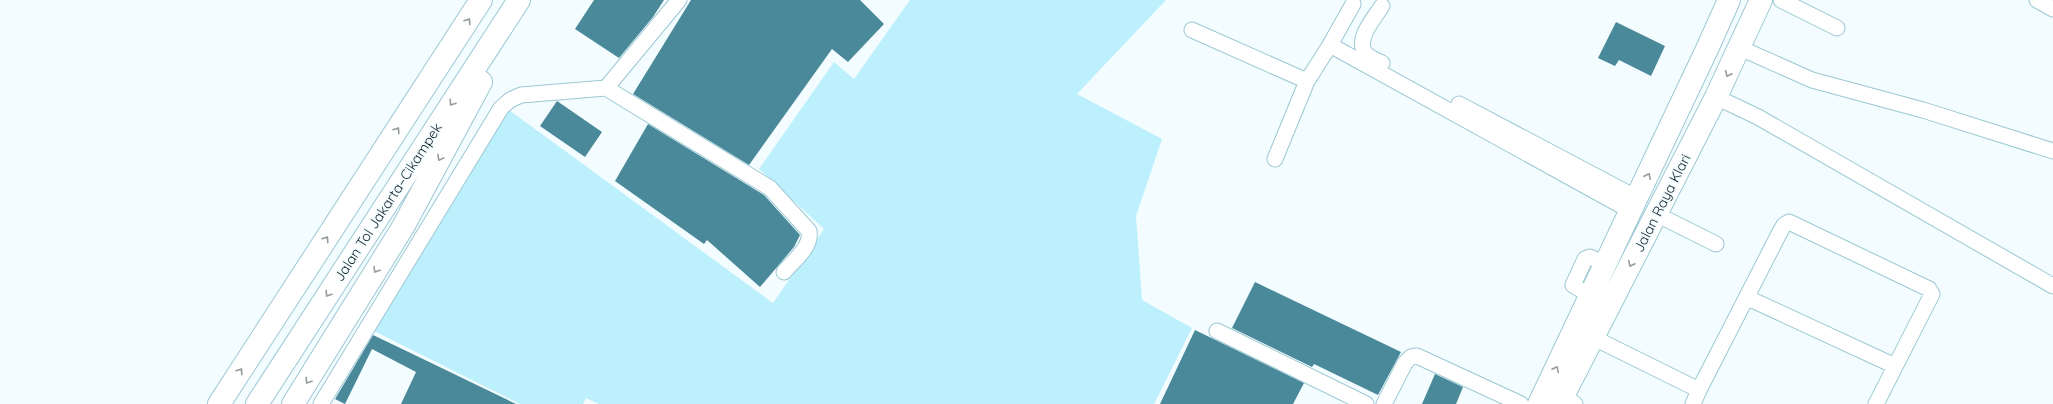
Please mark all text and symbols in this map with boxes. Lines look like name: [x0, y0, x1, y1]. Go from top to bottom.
one-way arrow: [463, 18, 471, 25]
one-way arrow: [1725, 69, 1733, 77]
one-way arrow: [449, 99, 457, 106]
street label: Jalan Tol Jakarta–Cikampek: [330, 119, 446, 285]
one-way arrow: [392, 127, 400, 134]
street label: Jalan Raya Klari: [1630, 151, 1694, 255]
one-way arrow: [438, 153, 445, 161]
one-way arrow: [1643, 172, 1651, 180]
one-way arrow: [321, 236, 329, 243]
one-way arrow: [1628, 260, 1636, 268]
one-way arrow: [374, 266, 381, 273]
one-way arrow: [325, 290, 333, 297]
one-way arrow: [1551, 366, 1559, 373]
one-way arrow: [235, 368, 243, 375]
one-way arrow: [305, 377, 312, 384]

